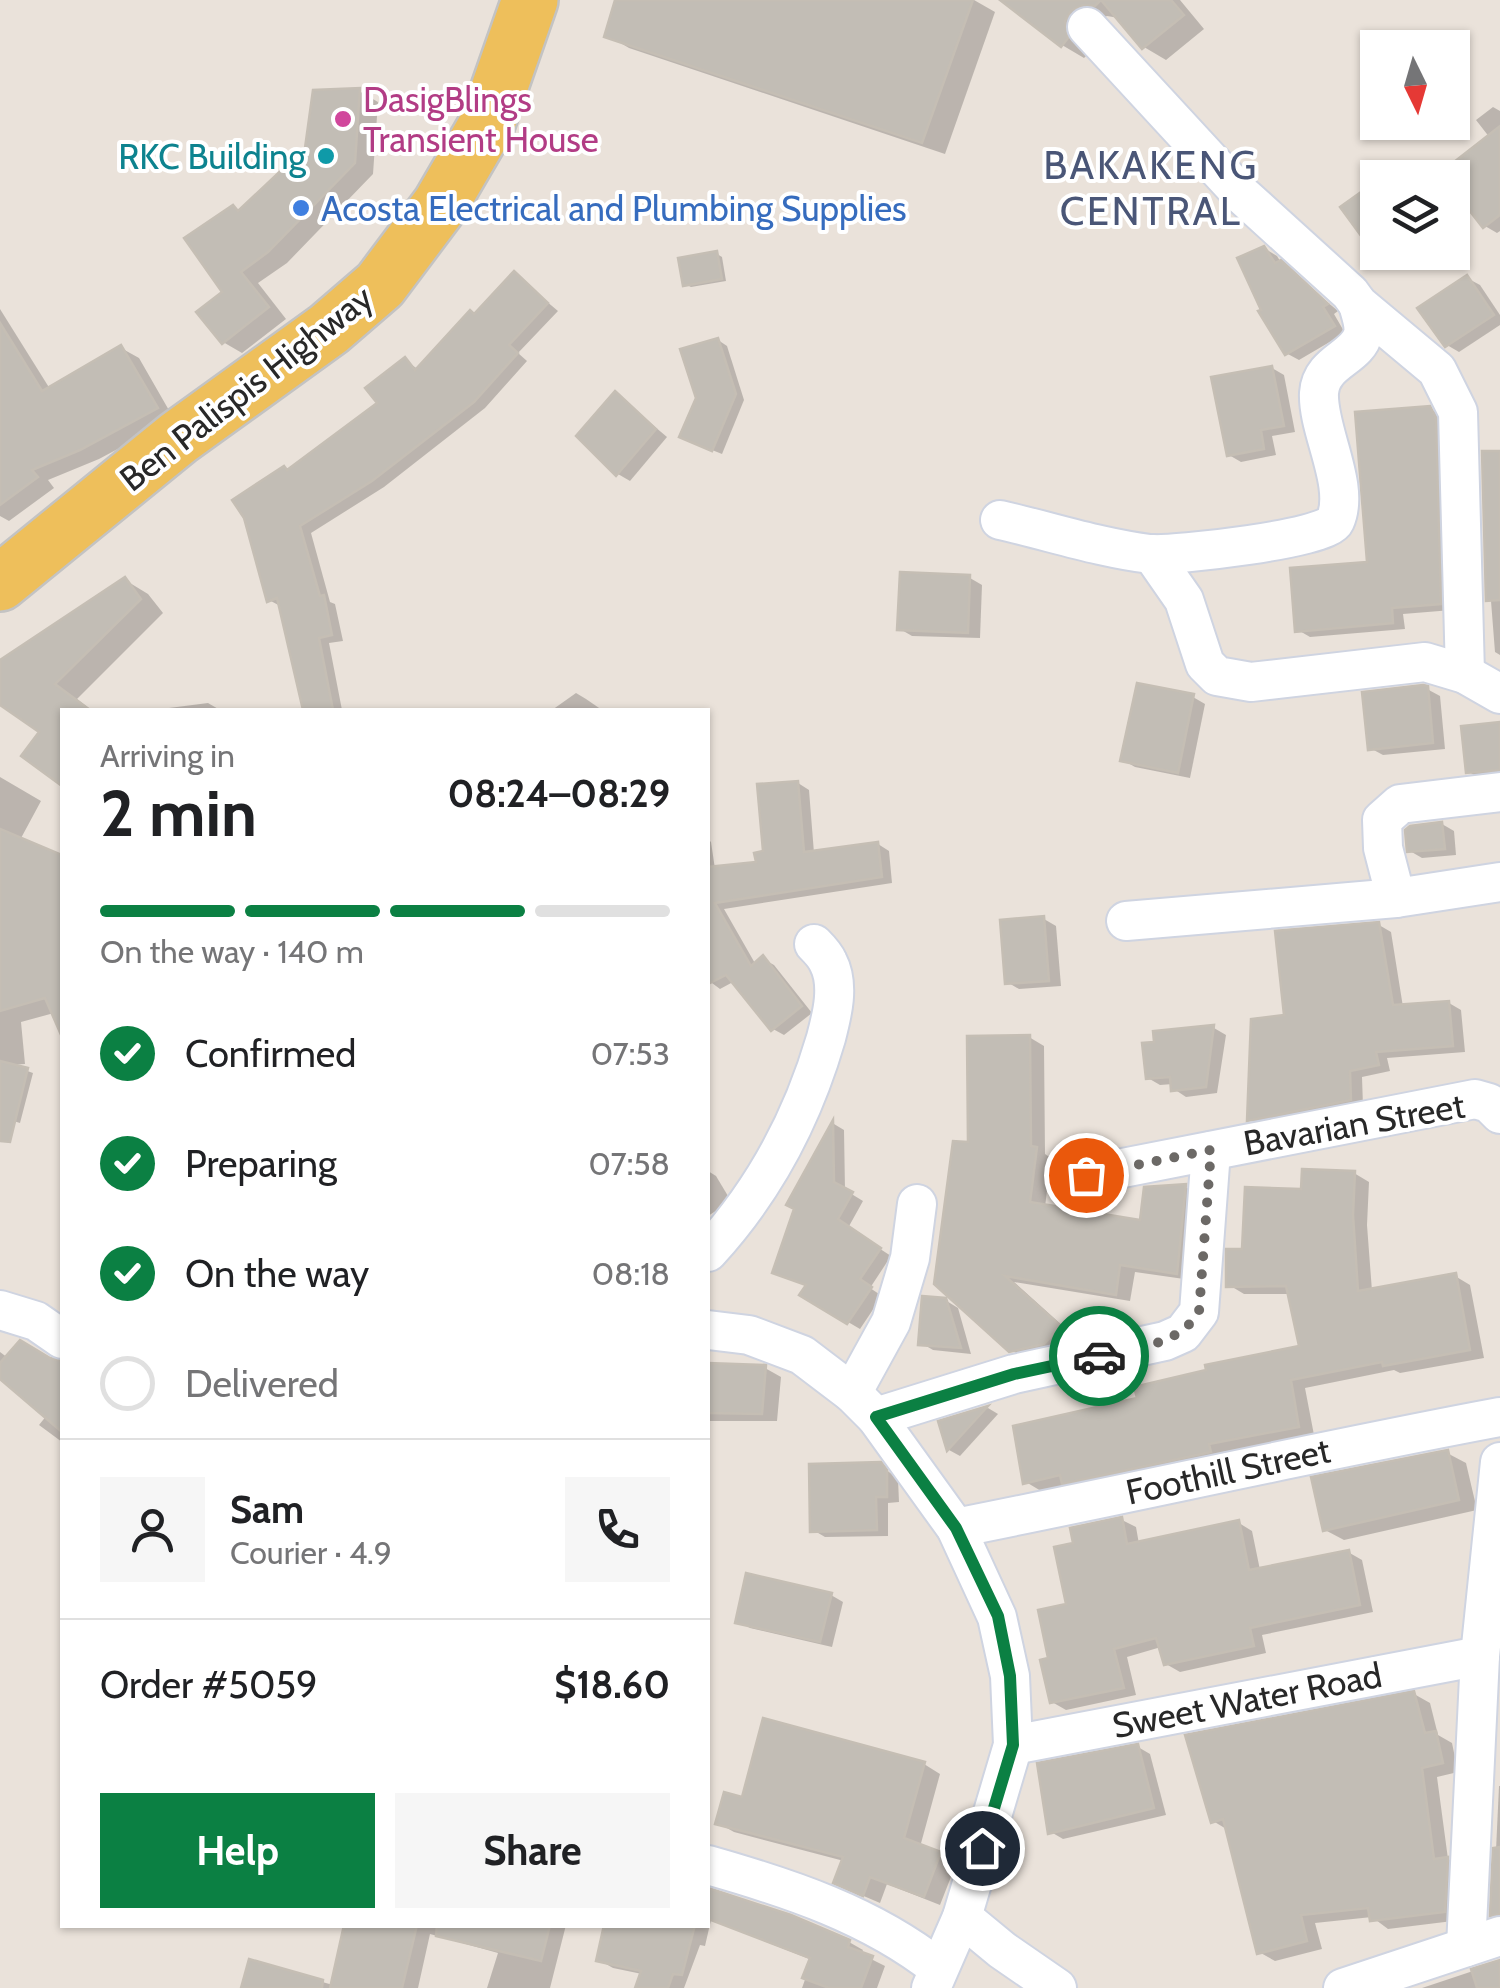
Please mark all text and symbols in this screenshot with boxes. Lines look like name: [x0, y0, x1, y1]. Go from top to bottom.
north arrow: [1360, 30, 1470, 140]
map controls: [1360, 30, 1470, 270]
place label: DasigBlings Transient House: [363, 78, 599, 161]
marker: DasigBlings Transient House: [332, 108, 354, 130]
place label: RKC Building: [118, 135, 307, 178]
district label: BAKAKENG CENTRAL: [1043, 140, 1259, 235]
marker: RKC Building: [315, 145, 337, 167]
button: layers: [1360, 160, 1470, 270]
place label: Acosta Electrical and Plumbing Supplies: [321, 187, 907, 230]
marker: Acosta Electrical and Plumbing Supplies: [290, 197, 312, 219]
street label: Ben Palispis Highway: [111, 276, 381, 500]
text: Arriving in: [100, 736, 235, 775]
text: 08:24–08:29: [447, 770, 670, 817]
text: 2 min: [100, 773, 257, 852]
text: On the way · 140 m: [100, 932, 364, 971]
icon: check: [100, 1026, 155, 1081]
text: Confirmed: [185, 1030, 356, 1077]
text: 07:53: [591, 1034, 670, 1073]
street label: Bavarian Street: [1240, 1083, 1468, 1165]
pin: [1044, 1133, 1129, 1218]
icon: check: [100, 1136, 155, 1191]
text: Preparing: [185, 1140, 337, 1187]
text: 07:58: [589, 1144, 670, 1183]
icon: bag: [1059, 1148, 1114, 1203]
icon: check: [100, 1246, 155, 1301]
text: On the way: [185, 1250, 369, 1297]
text: 08:18: [592, 1254, 670, 1293]
courier: [1049, 1306, 1149, 1406]
icon: car: [1072, 1329, 1127, 1384]
text: Delivered: [185, 1360, 339, 1407]
street label: Foothill Street: [1122, 1428, 1334, 1514]
button: person: [100, 1477, 205, 1582]
button: phone: [565, 1477, 670, 1582]
text: Sam: [230, 1486, 304, 1533]
text: Courier · 4.9: [230, 1533, 392, 1572]
street label: Sweet Water Road: [1109, 1653, 1385, 1747]
text: Order #5059: [100, 1661, 318, 1708]
text: $18.60: [554, 1661, 670, 1708]
button: Help: [100, 1793, 375, 1908]
button: Share: [395, 1793, 670, 1908]
pin: [940, 1806, 1025, 1891]
icon: home: [955, 1821, 1010, 1876]

